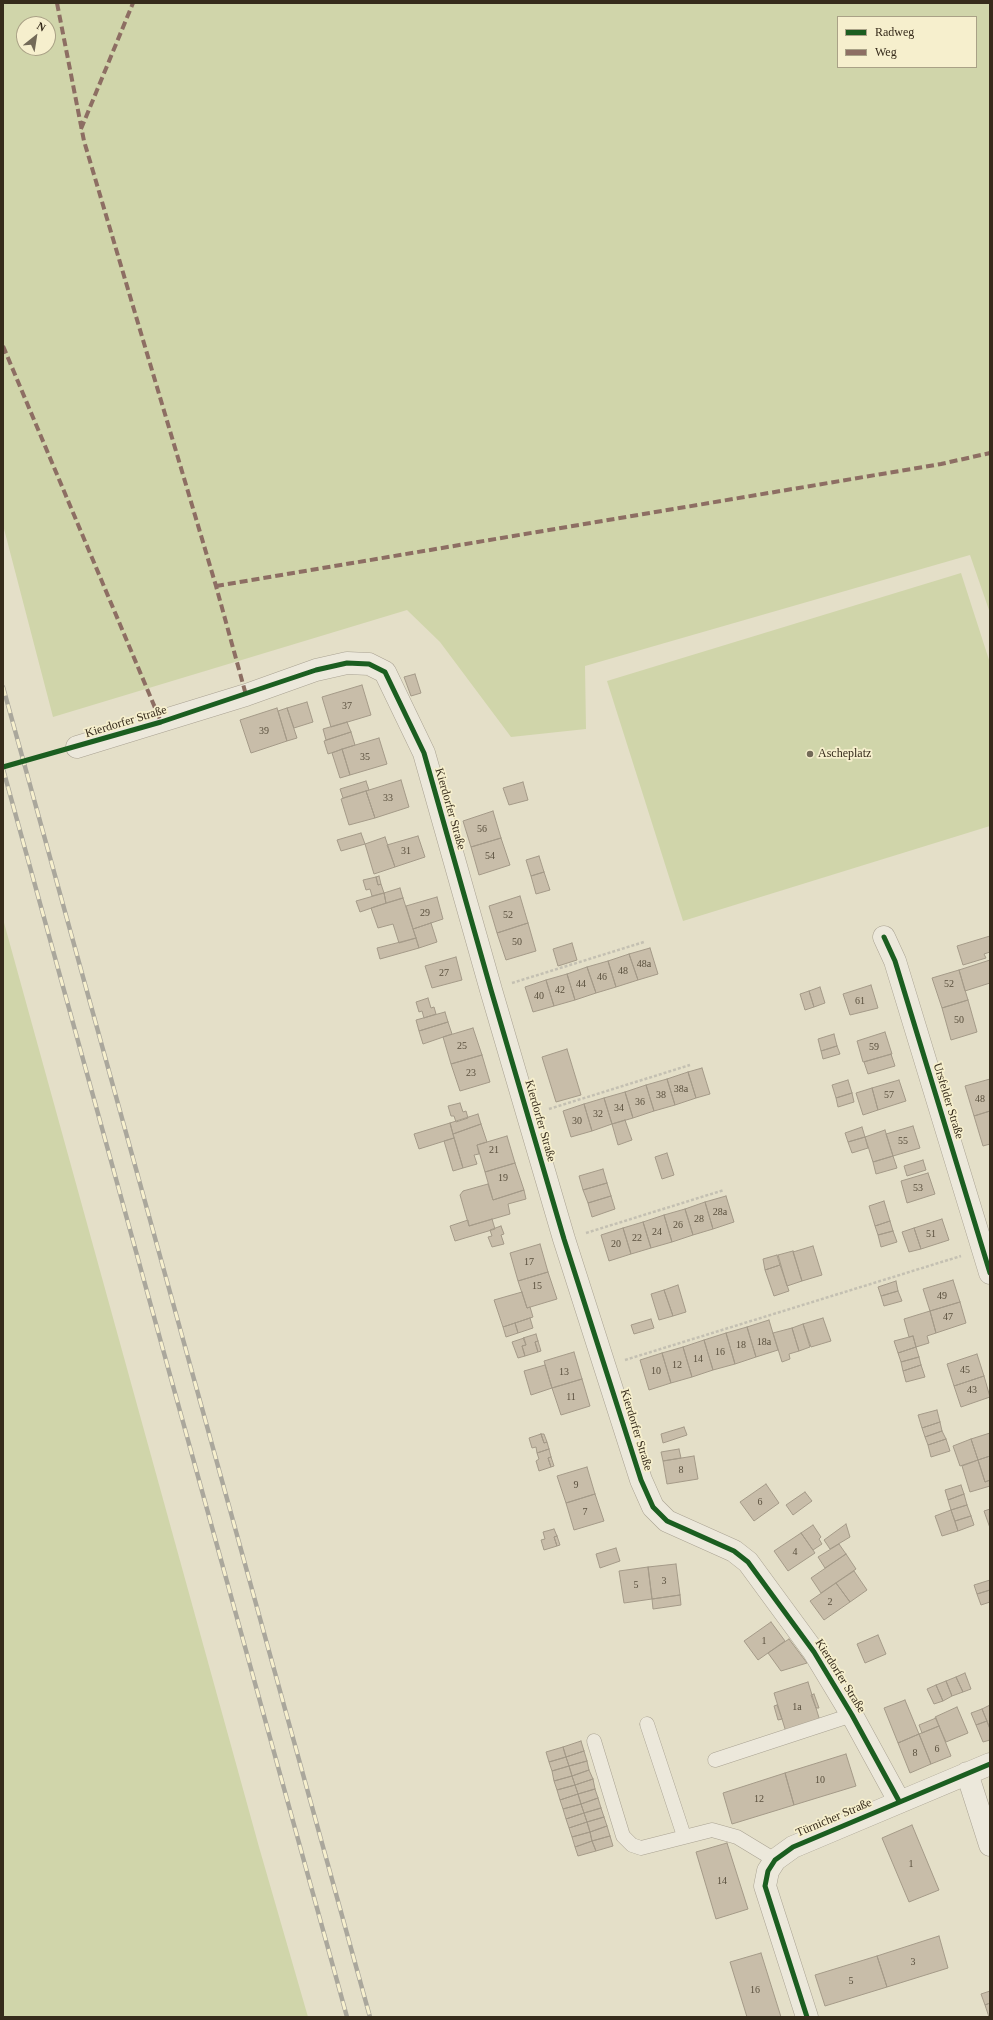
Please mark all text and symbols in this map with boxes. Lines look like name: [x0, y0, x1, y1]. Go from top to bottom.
north arrow: [16, 16, 56, 56]
legend: [837, 16, 977, 68]
text: N: [35, 19, 48, 34]
text: Radweg: [875, 25, 914, 39]
text: Weg: [875, 45, 897, 59]
house number: 37: [342, 700, 352, 712]
street label: Kierdorfer Straße: [84, 703, 168, 741]
house number: 39: [259, 725, 269, 737]
place label: Ascheplatz: [818, 747, 871, 761]
marker: Ascheplatz: [805, 749, 815, 759]
house number: 35: [360, 751, 370, 763]
street label: Kierdorfer Straße: [431, 767, 469, 851]
house number: 33: [383, 792, 393, 804]
house number: 56: [477, 823, 487, 835]
house number: 31: [401, 845, 411, 857]
house number: 54: [485, 850, 495, 862]
house number: 29: [420, 907, 430, 919]
house number: 52: [503, 909, 513, 921]
house number: 50: [512, 936, 522, 948]
house number: 48a: [637, 958, 651, 970]
house number: 48: [618, 965, 628, 977]
house number: 27: [439, 967, 449, 979]
house number: 46: [597, 971, 607, 983]
house number: 44: [576, 978, 586, 990]
house number: 52: [944, 978, 954, 990]
house number: 42: [555, 984, 565, 996]
house number: 40: [534, 990, 544, 1002]
house number: 61: [855, 995, 865, 1007]
house number: 50: [954, 1014, 964, 1026]
house number: 25: [457, 1040, 467, 1052]
house number: 59: [869, 1041, 879, 1053]
street label: Ursfelder Straße: [930, 1061, 966, 1141]
house number: 23: [466, 1067, 476, 1079]
street label: Kierdorfer Straße: [521, 1079, 559, 1163]
house number: 38a: [674, 1083, 688, 1095]
house number: 38: [656, 1089, 666, 1101]
house number: 57: [884, 1089, 894, 1101]
house number: 48: [975, 1093, 985, 1105]
house number: 36: [635, 1096, 645, 1108]
house number: 34: [614, 1102, 624, 1114]
house number: 32: [593, 1108, 603, 1120]
house number: 30: [572, 1115, 582, 1127]
house number: 55: [898, 1135, 908, 1147]
house number: 21: [489, 1144, 499, 1156]
house number: 19: [498, 1172, 508, 1184]
house number: 53: [913, 1182, 923, 1194]
house number: 28a: [713, 1206, 727, 1218]
house number: 28: [694, 1213, 704, 1225]
house number: 26: [673, 1219, 683, 1231]
house number: 24: [652, 1226, 662, 1238]
house number: 51: [926, 1228, 936, 1240]
house number: 22: [632, 1232, 642, 1244]
house number: 20: [611, 1238, 621, 1250]
house number: 17: [524, 1256, 534, 1268]
house number: 15: [532, 1280, 542, 1292]
house number: 49: [937, 1290, 947, 1302]
house number: 47: [943, 1311, 953, 1323]
house number: 18a: [757, 1336, 771, 1348]
house number: 18: [736, 1339, 746, 1351]
house number: 16: [715, 1346, 725, 1358]
house number: 14: [693, 1353, 703, 1365]
house number: 12: [672, 1359, 682, 1371]
house number: 45: [960, 1364, 970, 1376]
house number: 10: [651, 1365, 661, 1377]
house number: 13: [559, 1366, 569, 1378]
house number: 43: [967, 1384, 977, 1396]
street label: Kierdorfer Straße: [617, 1388, 655, 1472]
house number: 11: [566, 1391, 576, 1403]
house number: 8: [678, 1464, 684, 1476]
house number: 9: [574, 1479, 578, 1491]
house number: 6: [758, 1496, 762, 1508]
house number: 7: [582, 1506, 588, 1518]
house number: 4: [792, 1546, 798, 1558]
house number: 3: [662, 1575, 666, 1587]
house number: 5: [634, 1579, 638, 1591]
house number: 2: [828, 1596, 832, 1608]
house number: 1: [762, 1635, 766, 1647]
street label: Kierdorfer Straße: [812, 1636, 868, 1716]
house number: 1a: [792, 1701, 802, 1713]
house number: 6: [934, 1743, 940, 1755]
house number: 8: [912, 1747, 918, 1759]
house number: 10: [815, 1774, 825, 1786]
house number: 12: [754, 1793, 764, 1805]
street label: Türnicher Straße: [794, 1796, 874, 1840]
house number: 1: [908, 1858, 914, 1870]
house number: 14: [717, 1875, 727, 1887]
house number: 3: [910, 1956, 916, 1968]
house number: 5: [848, 1975, 854, 1987]
house number: 16: [750, 1984, 760, 1996]

